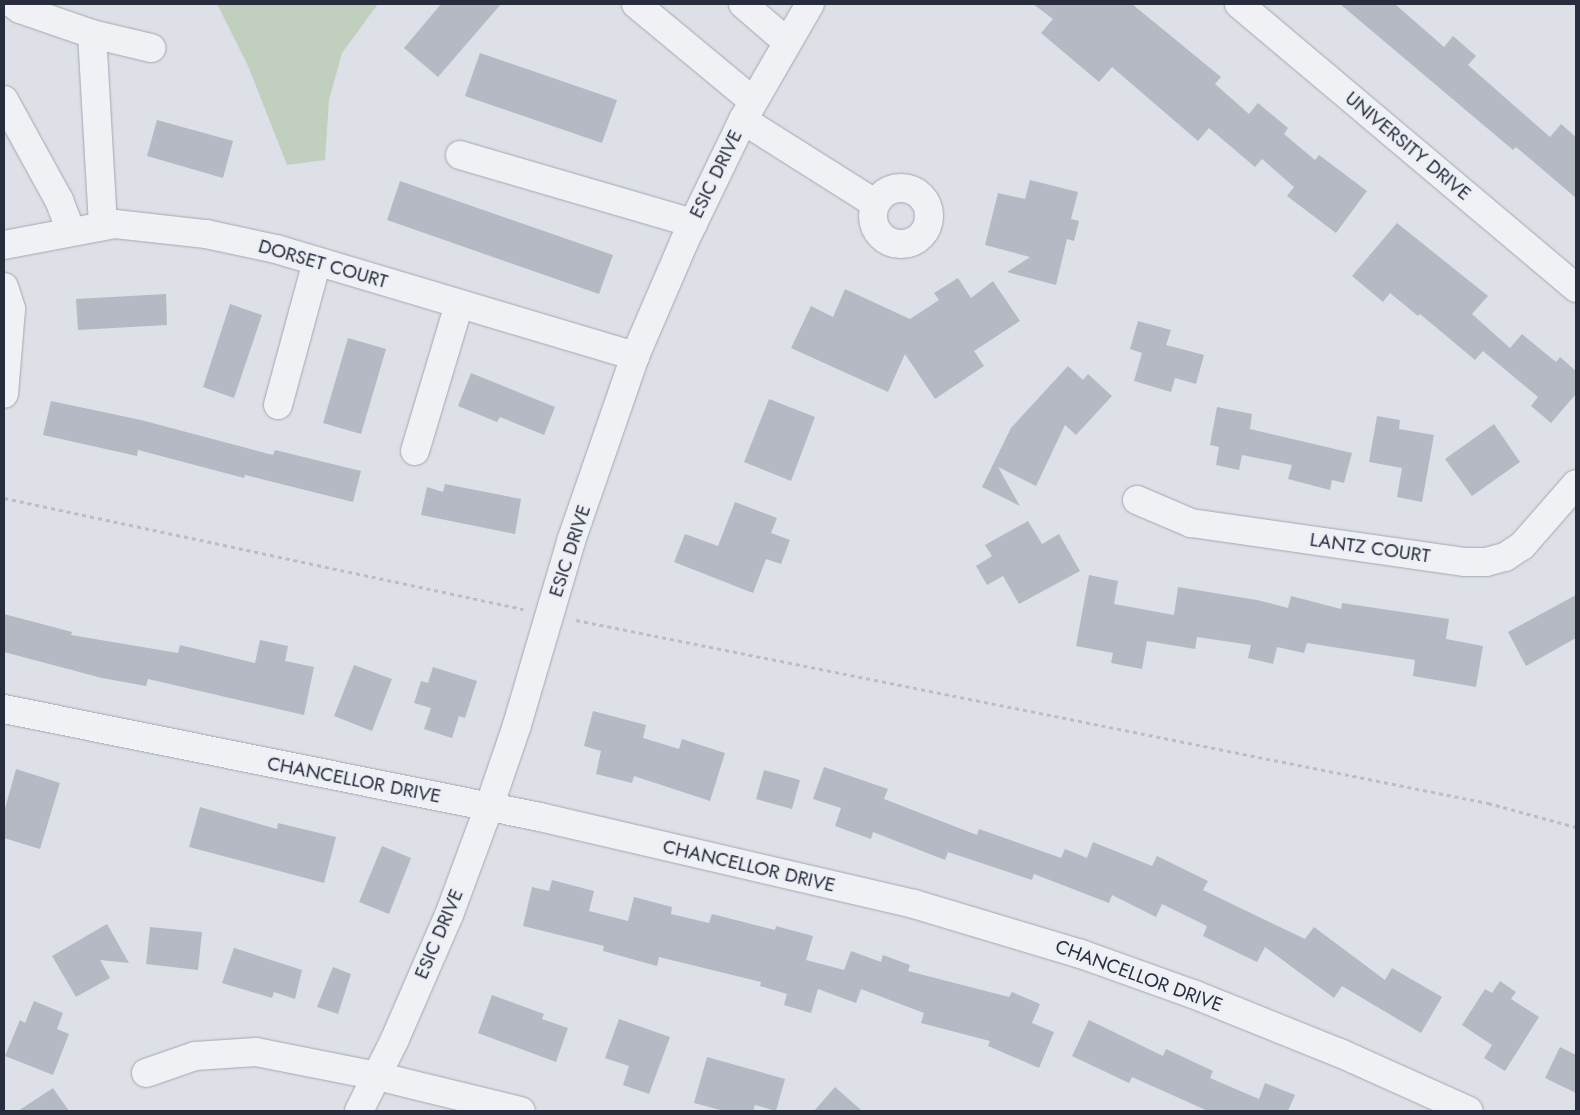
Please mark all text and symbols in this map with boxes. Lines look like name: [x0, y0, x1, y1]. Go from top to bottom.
street label: UNIVERSITY DRIVE: [1341, 87, 1475, 205]
street label: ESIC DRIVE: [685, 126, 747, 222]
street label: DORSET COURT: [256, 235, 390, 293]
street label: ESIC DRIVE: [544, 502, 596, 600]
street label: LANTZ COURT: [1308, 528, 1432, 568]
street label: CHANCELLOR DRIVE: [265, 752, 443, 808]
street label: CHANCELLOR DRIVE: [660, 835, 838, 897]
street label: ESIC DRIVE: [410, 886, 468, 982]
street label: CHANCELLOR DRIVE: [1052, 935, 1226, 1017]

